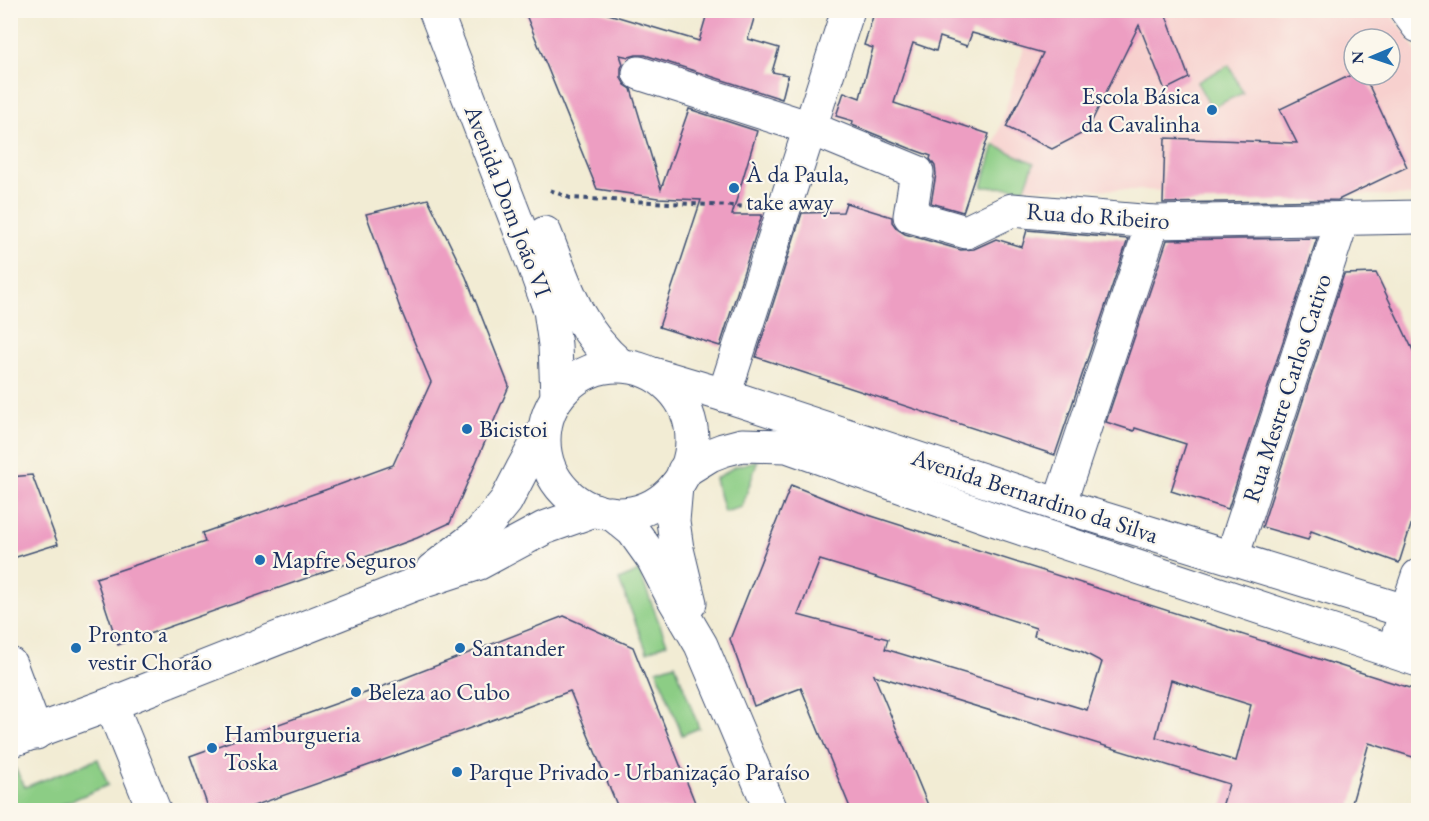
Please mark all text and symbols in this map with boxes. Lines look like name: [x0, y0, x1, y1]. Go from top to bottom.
north arrow: [1342, 27, 1402, 87]
text: N: [1347, 51, 1368, 64]
place label: Escola Básica da Cavalinha: [1081, 80, 1200, 139]
street label: Avenida Dom João VI: [457, 100, 559, 301]
marker: Escola Básica da Cavalinha: [1205, 103, 1219, 117]
place label: À da Paula, take away: [745, 158, 849, 217]
marker: À da Paula, take away: [727, 181, 741, 195]
street label: Rua do Ribeiro: [1025, 195, 1171, 236]
street label: Rua Mestre Carlos Cativo: [1235, 269, 1338, 506]
place label: Bicistoi: [479, 413, 548, 444]
marker: Bicistoi: [460, 422, 474, 436]
street label: Avenida Bernardino da Silva: [907, 441, 1163, 550]
place label: Mapfre Seguros: [272, 544, 416, 575]
marker: Mapfre Seguros: [253, 553, 267, 567]
place label: Pronto a vestir Chorão: [88, 618, 212, 677]
place label: Santander: [472, 632, 565, 663]
marker: Pronto a vestir Chorão: [69, 641, 83, 655]
marker: Santander: [453, 641, 467, 655]
place label: Beleza ao Cubo: [368, 676, 510, 707]
marker: Beleza ao Cubo: [349, 685, 363, 699]
place label: Hamburgueria Toska: [224, 718, 361, 777]
marker: Hamburgueria Toska: [205, 741, 219, 755]
place label: Parque Privado - Urbanização Paraíso: [469, 756, 810, 787]
marker: Parque Privado - Urbanização Paraíso: [450, 765, 464, 779]

